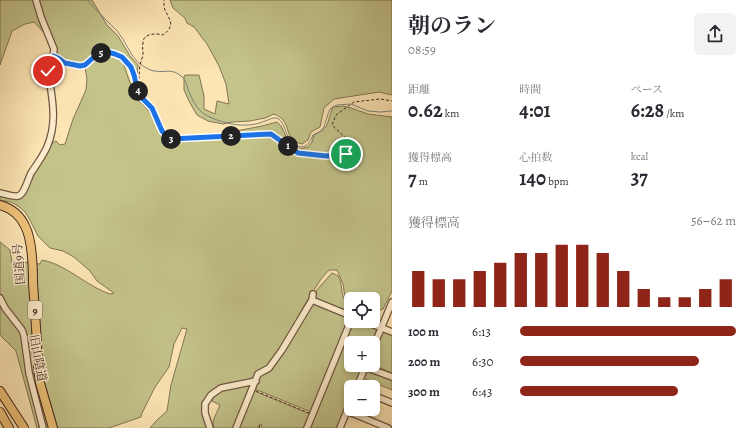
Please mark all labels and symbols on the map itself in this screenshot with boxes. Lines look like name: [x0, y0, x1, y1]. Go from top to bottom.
pin: 5: [91, 43, 111, 63]
pin: [31, 54, 65, 88]
pin: 4: [128, 81, 148, 101]
pin: 2: [221, 126, 241, 146]
pin: 3: [161, 129, 181, 149]
pin: 1: [278, 136, 298, 156]
pin: [329, 137, 363, 171]
street label: 国道9号: [9, 243, 29, 285]
road number: 9: [28, 301, 42, 319]
street label: 旧山陰道: [26, 333, 50, 383]

